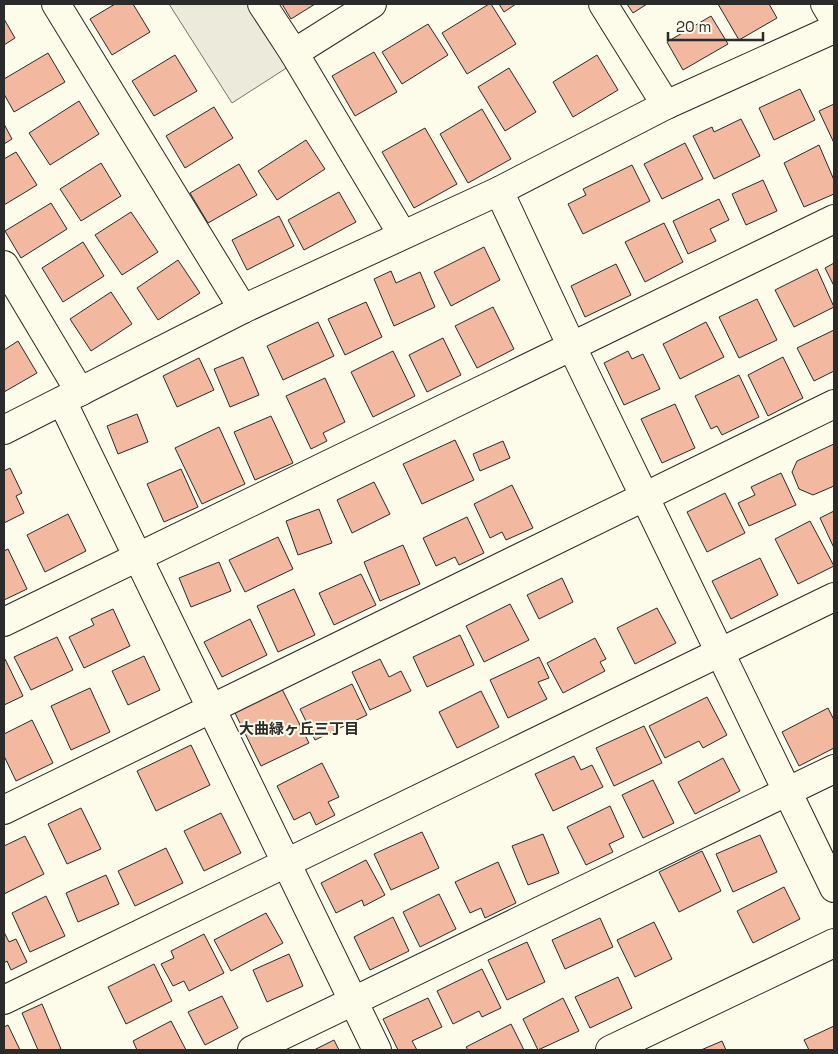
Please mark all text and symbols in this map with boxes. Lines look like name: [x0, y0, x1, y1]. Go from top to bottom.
scale bar: [668, 10, 763, 42]
text: 20 m: [676, 17, 711, 36]
district label: 大曲緑ヶ丘三丁目: [239, 719, 359, 738]

